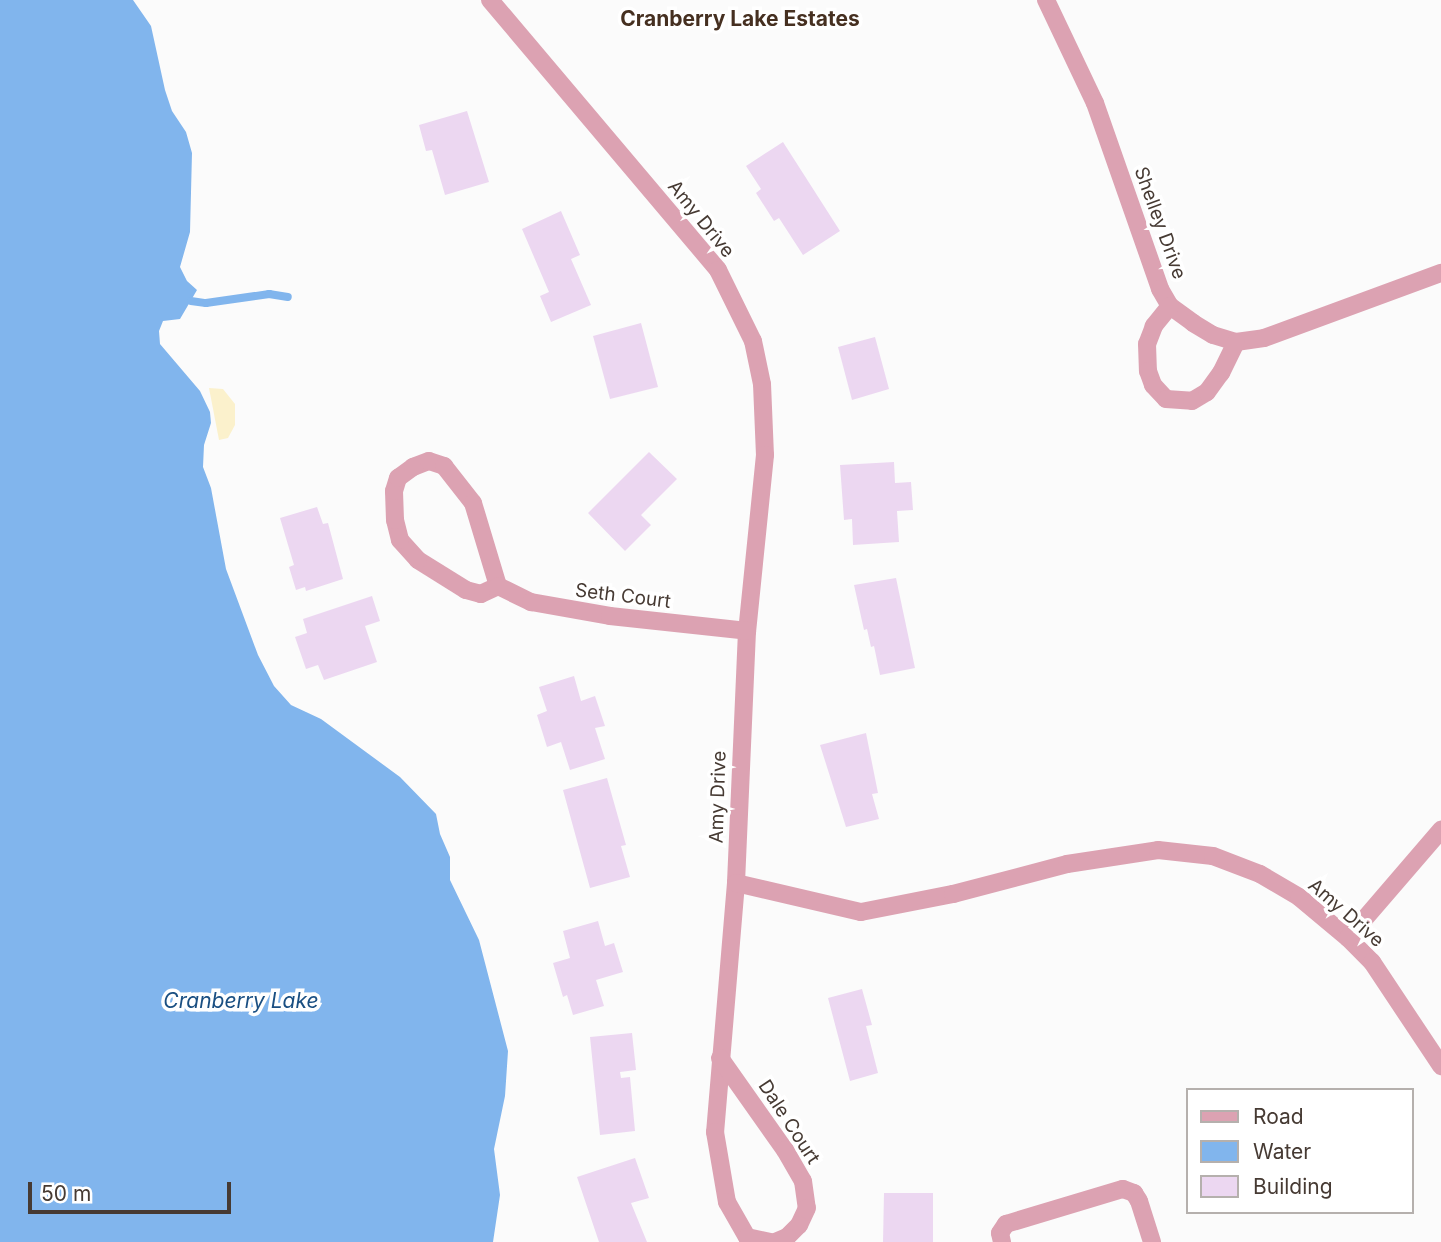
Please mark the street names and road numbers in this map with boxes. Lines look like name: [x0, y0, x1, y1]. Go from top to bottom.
street label: Shelley Drive: [1129, 164, 1191, 282]
street label: Amy Drive: [663, 176, 739, 262]
street label: Seth Court: [574, 579, 672, 613]
street label: Amy Drive: [705, 750, 731, 844]
street label: Amy Drive: [1304, 874, 1388, 952]
street label: Dale Court: [753, 1076, 825, 1168]

